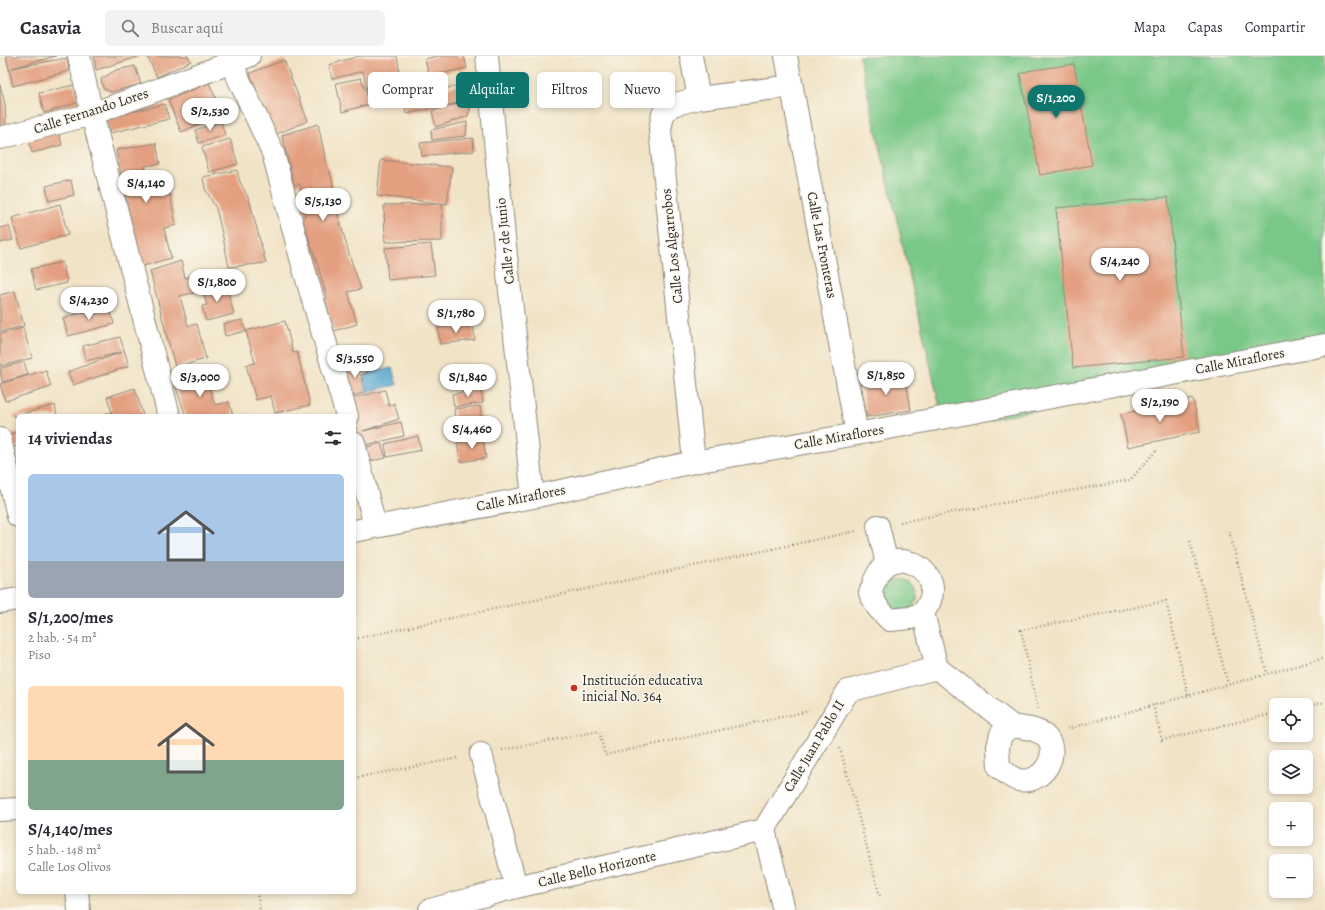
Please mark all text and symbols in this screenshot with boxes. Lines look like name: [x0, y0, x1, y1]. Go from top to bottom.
search box: [105, 10, 385, 46]
text: Casavia: [20, 15, 81, 41]
icon: search: [119, 17, 141, 39]
text: Buscar aquí: [151, 18, 223, 38]
text: Mapa: [1134, 18, 1166, 37]
text: Capas: [1188, 18, 1223, 37]
text: Compartir: [1245, 18, 1305, 37]
chip: Comprar: [368, 72, 448, 108]
chip: Alquilar: [456, 72, 529, 108]
chip: Filtros: [537, 72, 602, 108]
chip: Nuevo: [610, 72, 675, 108]
street label: Calle Fernando Lores: [31, 83, 151, 139]
pin: S/1,200: [1019, 85, 1093, 119]
text: S/1,200: [1037, 89, 1075, 106]
pin: S/2,530: [173, 98, 247, 132]
text: S/2,530: [191, 102, 229, 119]
pin: S/4,140: [109, 170, 183, 204]
text: S/4,140: [127, 174, 165, 191]
pin: S/5,130: [286, 188, 360, 222]
street label: Calle Los Algarrobos: [657, 188, 687, 304]
street label: Calle Las Fronteras: [802, 190, 842, 300]
text: S/5,130: [304, 192, 342, 209]
street label: Calle 7 de Junio: [491, 197, 519, 285]
pin: S/4,240: [1083, 248, 1157, 282]
text: S/4,240: [1100, 252, 1140, 269]
pin: S/1,800: [180, 269, 254, 303]
text: S/1,800: [198, 273, 236, 290]
pin: S/4,230: [52, 287, 126, 321]
text: S/4,230: [69, 291, 109, 308]
pin: S/1,780: [419, 300, 493, 334]
text: S/1,780: [437, 304, 475, 321]
street label: Calle Miraflores: [1194, 343, 1286, 379]
pin: S/3,550: [318, 345, 392, 379]
text: S/3,550: [336, 349, 374, 366]
pin: S/1,850: [849, 362, 923, 396]
pin: S/3,000: [163, 364, 237, 398]
pin: S/1,840: [431, 364, 505, 398]
text: S/1,850: [867, 366, 905, 383]
text: S/3,000: [180, 368, 220, 385]
text: S/1,840: [449, 368, 487, 385]
pin: S/2,190: [1123, 389, 1197, 423]
text: S/2,190: [1141, 393, 1179, 410]
pin: S/4,460: [435, 416, 509, 450]
text: S/4,460: [452, 420, 492, 437]
street label: Calle Miraflores: [793, 420, 885, 454]
text: 14 viviendas: [28, 427, 113, 450]
icon: filters: [322, 427, 344, 449]
street label: Calle Miraflores: [475, 480, 567, 516]
icon: home: [150, 500, 222, 572]
text: S/1,200/mes: [28, 606, 113, 629]
text: 2 hab. · 54 m²: [28, 629, 96, 646]
text: Piso: [28, 646, 50, 663]
place label: Institución educativa inicial No. 364: [582, 671, 704, 706]
marker: Institución educativa inicial No. 364: [569, 683, 579, 693]
street label: Calle Juan Pablo II: [779, 696, 849, 796]
map controls: [1269, 698, 1313, 898]
button: locate: [1269, 698, 1313, 742]
icon: home: [150, 712, 222, 784]
button: layers: [1269, 750, 1313, 794]
button: +: [1269, 802, 1313, 846]
text: S/4,140/mes: [28, 818, 113, 841]
text: 5 hab. · 148 m²: [28, 841, 101, 858]
street label: Calle Bello Horizonte: [536, 846, 658, 892]
button: −: [1269, 854, 1313, 898]
text: Calle Los Olivos: [28, 858, 111, 875]

